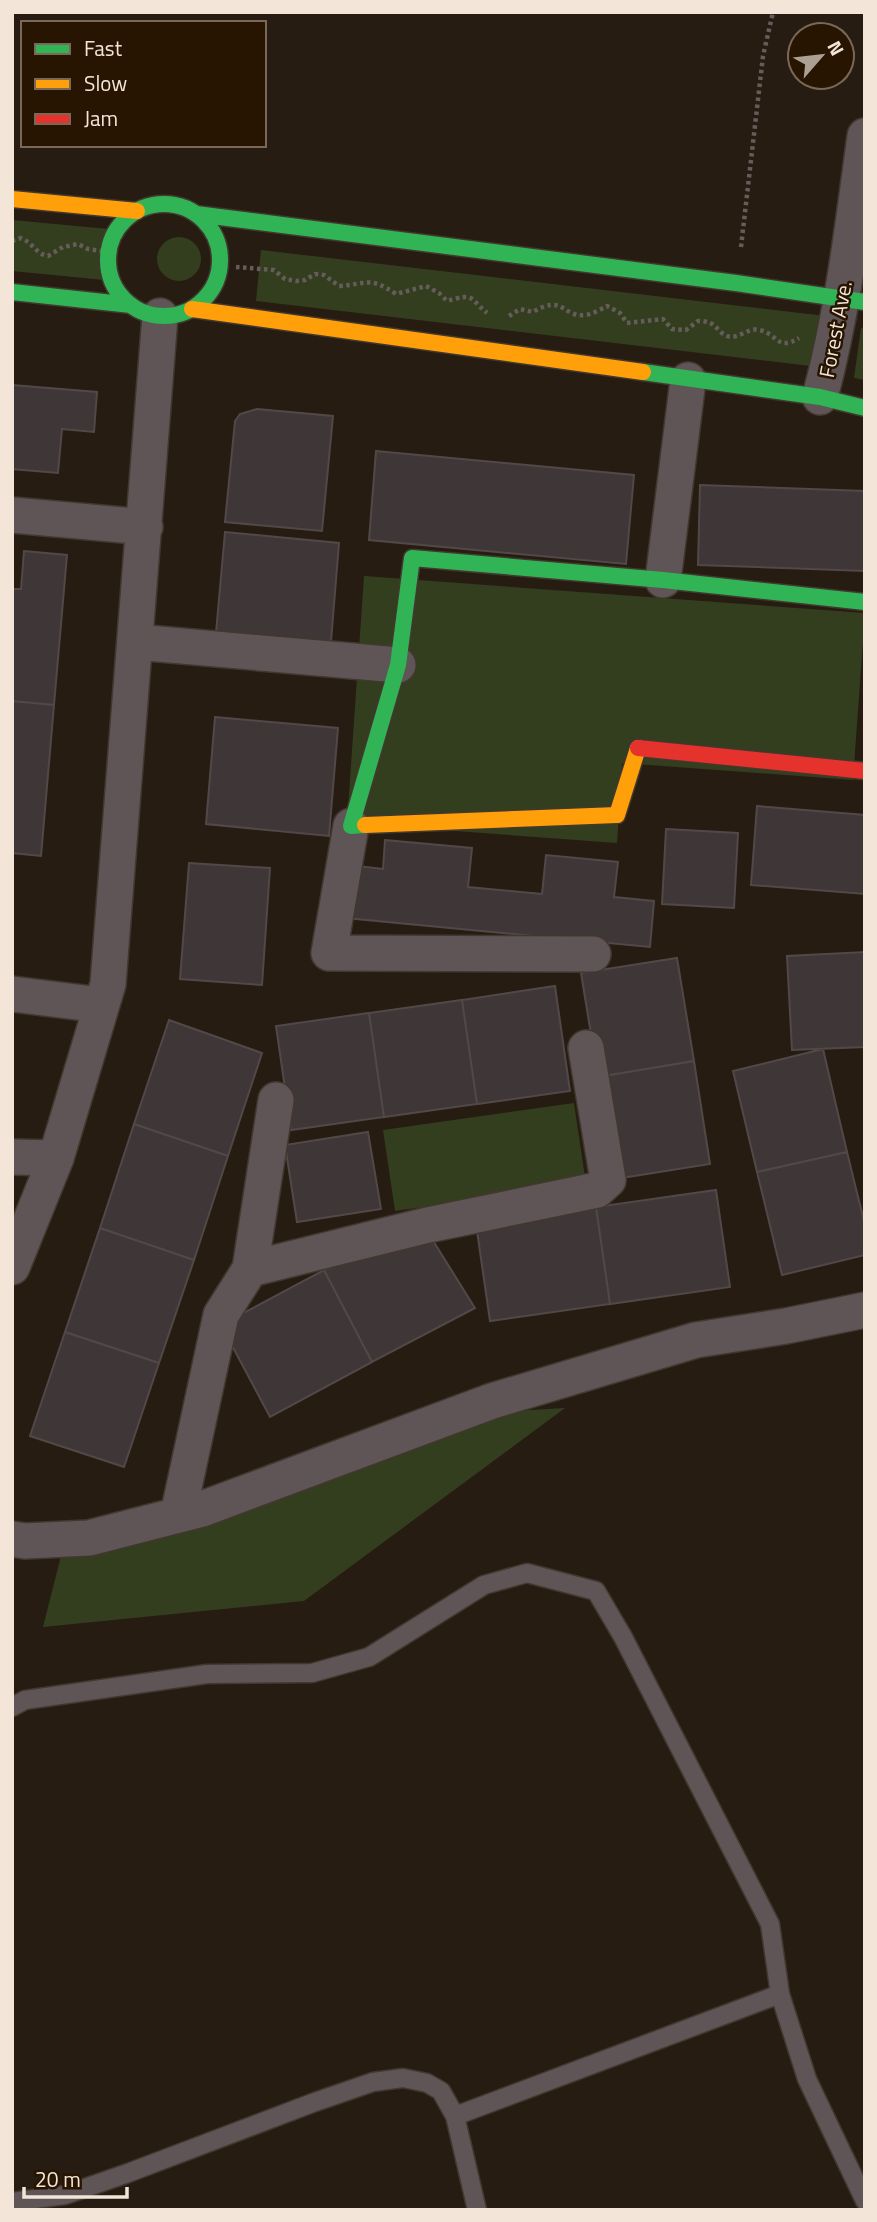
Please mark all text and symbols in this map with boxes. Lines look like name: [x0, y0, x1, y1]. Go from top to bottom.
legend: [21, 21, 266, 147]
north arrow: [786, 21, 856, 91]
text: Fast: [84, 32, 123, 64]
text: N: [821, 35, 852, 60]
text: Slow: [84, 67, 127, 99]
text: Jam: [84, 102, 118, 134]
street label: Forest Ave.: [810, 278, 860, 380]
scale bar: [24, 2156, 128, 2200]
text: 20 m: [35, 2163, 81, 2195]

